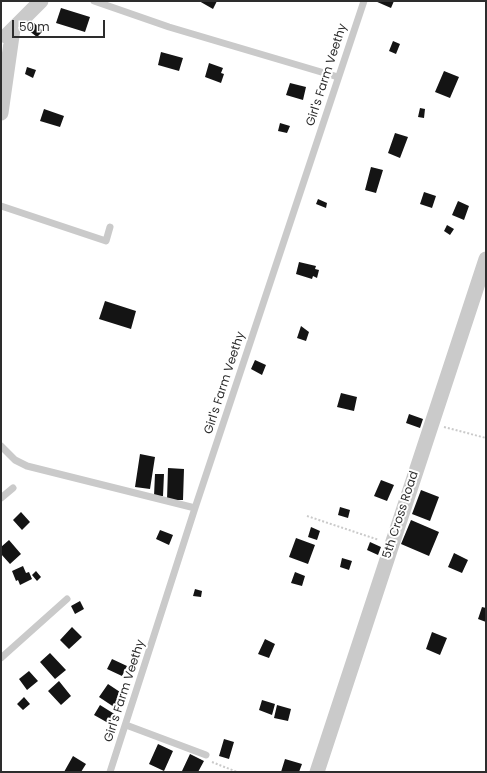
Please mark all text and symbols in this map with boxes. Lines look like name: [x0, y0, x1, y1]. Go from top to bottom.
scale bar: [14, 12, 107, 38]
text: 50 m: [19, 18, 50, 35]
street label: Girl's Farm Veethy: [304, 22, 350, 128]
street label: Girl's Farm Veethy: [202, 330, 248, 436]
street label: 5th Cross Road: [380, 469, 422, 561]
street label: Girl's Farm Veethy: [102, 638, 148, 744]

